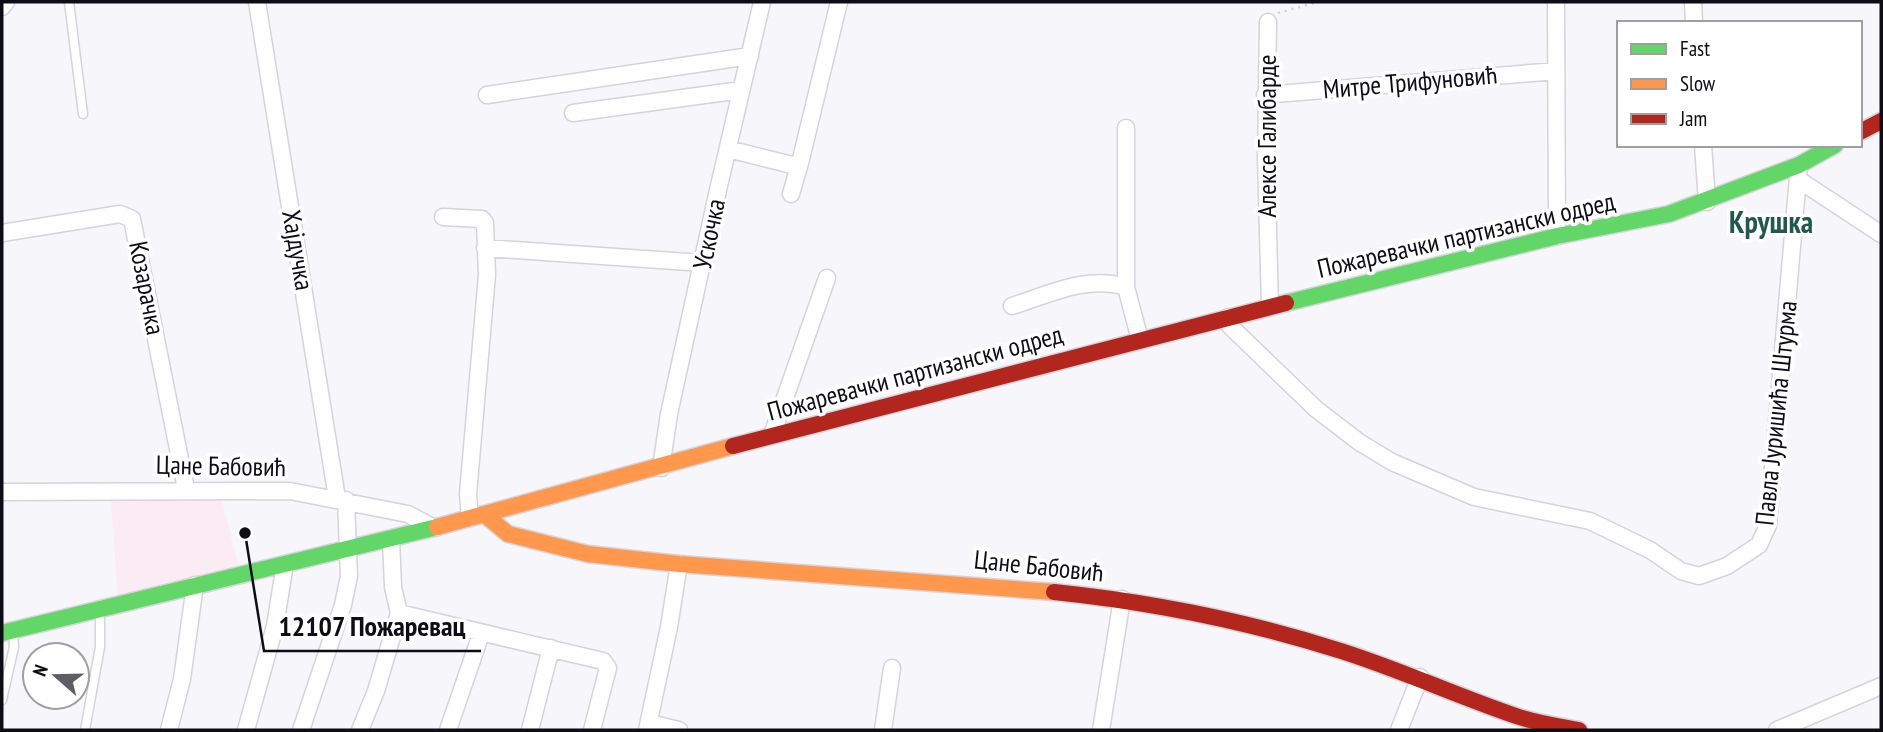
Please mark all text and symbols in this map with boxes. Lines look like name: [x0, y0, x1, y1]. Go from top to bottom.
legend: [1617, 21, 1862, 147]
text: Fast: [1680, 35, 1710, 62]
street label: Алексе Галибарде: [1250, 55, 1283, 217]
street label: Митре Трифуновић: [1321, 57, 1499, 106]
text: Slow: [1680, 70, 1716, 97]
text: Jam: [1679, 105, 1707, 132]
street label: Пожаревачки партизански одред: [1314, 184, 1618, 285]
street label: Ускочка: [685, 196, 732, 272]
district label: Крушка: [1729, 202, 1813, 241]
street label: Хајдучка: [275, 207, 322, 293]
street label: Козарачка: [122, 238, 173, 338]
street label: Павла Јуришића Штурма: [1747, 299, 1804, 527]
street label: Пожаревачки партизански одред: [764, 317, 1066, 428]
street label: Цане Бабовић: [156, 448, 286, 483]
street label: Цане Бабовић: [973, 542, 1105, 589]
callout: 12107 Пожаревац: [264, 602, 481, 651]
text: 12107 Пожаревац: [278, 607, 466, 644]
north arrow: [21, 641, 91, 711]
text: N: [27, 661, 53, 679]

